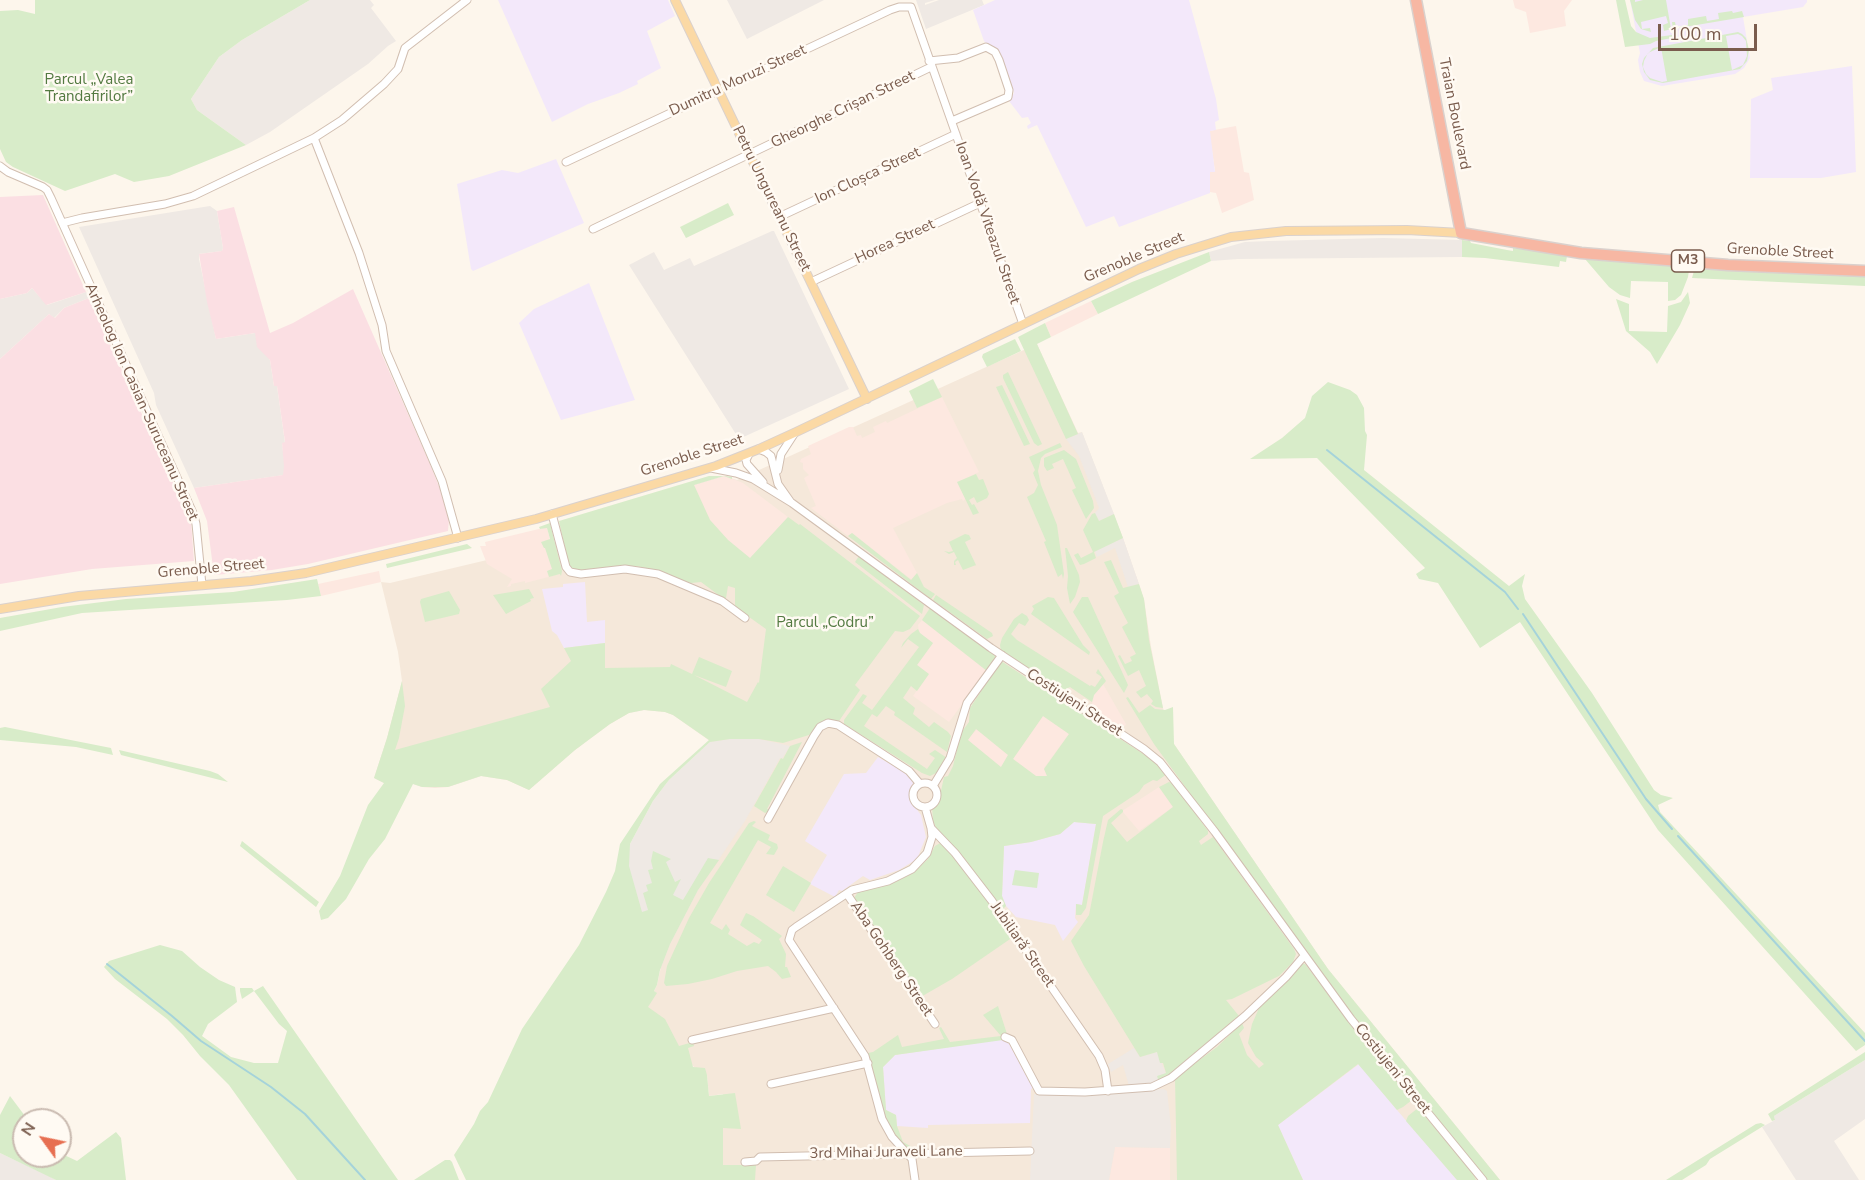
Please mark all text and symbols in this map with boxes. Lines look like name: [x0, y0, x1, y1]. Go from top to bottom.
scale bar: [1661, 12, 1760, 50]
text: 100 m: [1669, 22, 1721, 46]
street label: Dumitru Moruzi Street: [667, 41, 809, 121]
street label: Traian Boulevard: [1434, 57, 1474, 171]
street label: Gheorghe Crișan Street: [768, 67, 918, 153]
park label: Parcul „Valea Trandafirilor”: [45, 71, 133, 106]
street label: Petru Ungureanu Street: [728, 123, 814, 275]
street label: Ioan Vodă Viteazul Street: [951, 140, 1023, 306]
street label: Ion Cloșca Street: [812, 144, 924, 208]
street label: Horea Street: [852, 216, 938, 268]
street label: Grenoble Street: [1081, 229, 1187, 287]
street label: Grenoble Street: [1726, 240, 1834, 264]
road number: M3: [1672, 250, 1704, 272]
street label: Arheolog Ion Casian-Suruceanu Street: [80, 281, 202, 523]
street label: Grenoble Street: [638, 431, 746, 481]
street label: Grenoble Street: [157, 555, 265, 583]
park label: Parcul „Codru”: [776, 614, 874, 632]
street label: Costiujeni Street: [1023, 665, 1125, 741]
street label: Aba Gohberg Street: [846, 898, 936, 1020]
street label: Jubiliară Street: [986, 899, 1058, 991]
street label: Costiujeni Street: [1350, 1020, 1434, 1118]
north arrow: [12, 1108, 72, 1168]
text: N: [16, 1118, 41, 1140]
street label: 3rd Mihai Juraveli Lane: [809, 1143, 963, 1163]

